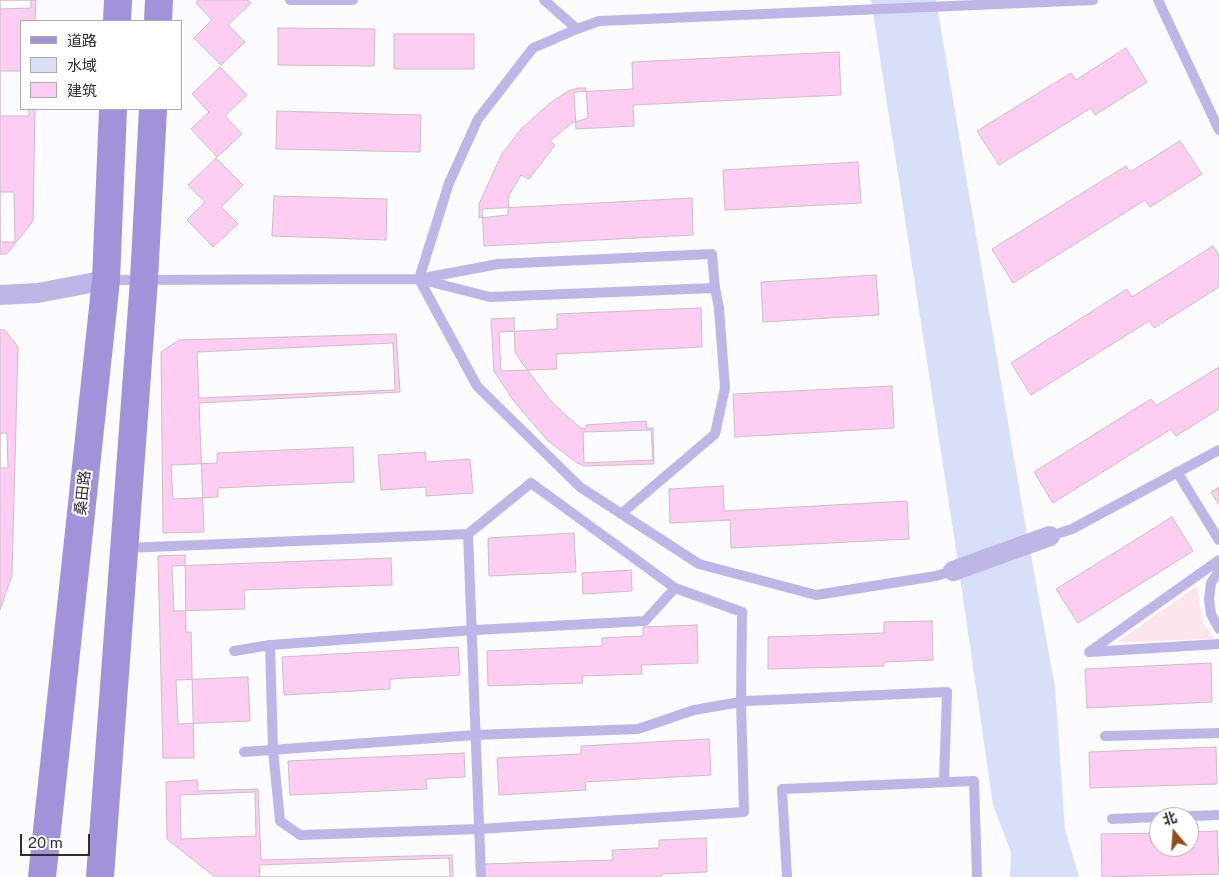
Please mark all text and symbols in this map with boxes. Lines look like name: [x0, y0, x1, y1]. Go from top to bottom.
legend: [20, 20, 182, 110]
text: 道路: [67, 32, 97, 49]
text: 水域: [67, 57, 97, 74]
text: 建筑: [67, 82, 97, 99]
street label: 桑田路: [72, 470, 94, 516]
north arrow: [1149, 807, 1199, 857]
text: 北: [1161, 809, 1179, 828]
scale bar: [22, 824, 92, 856]
text: 20 m: [28, 834, 63, 851]

